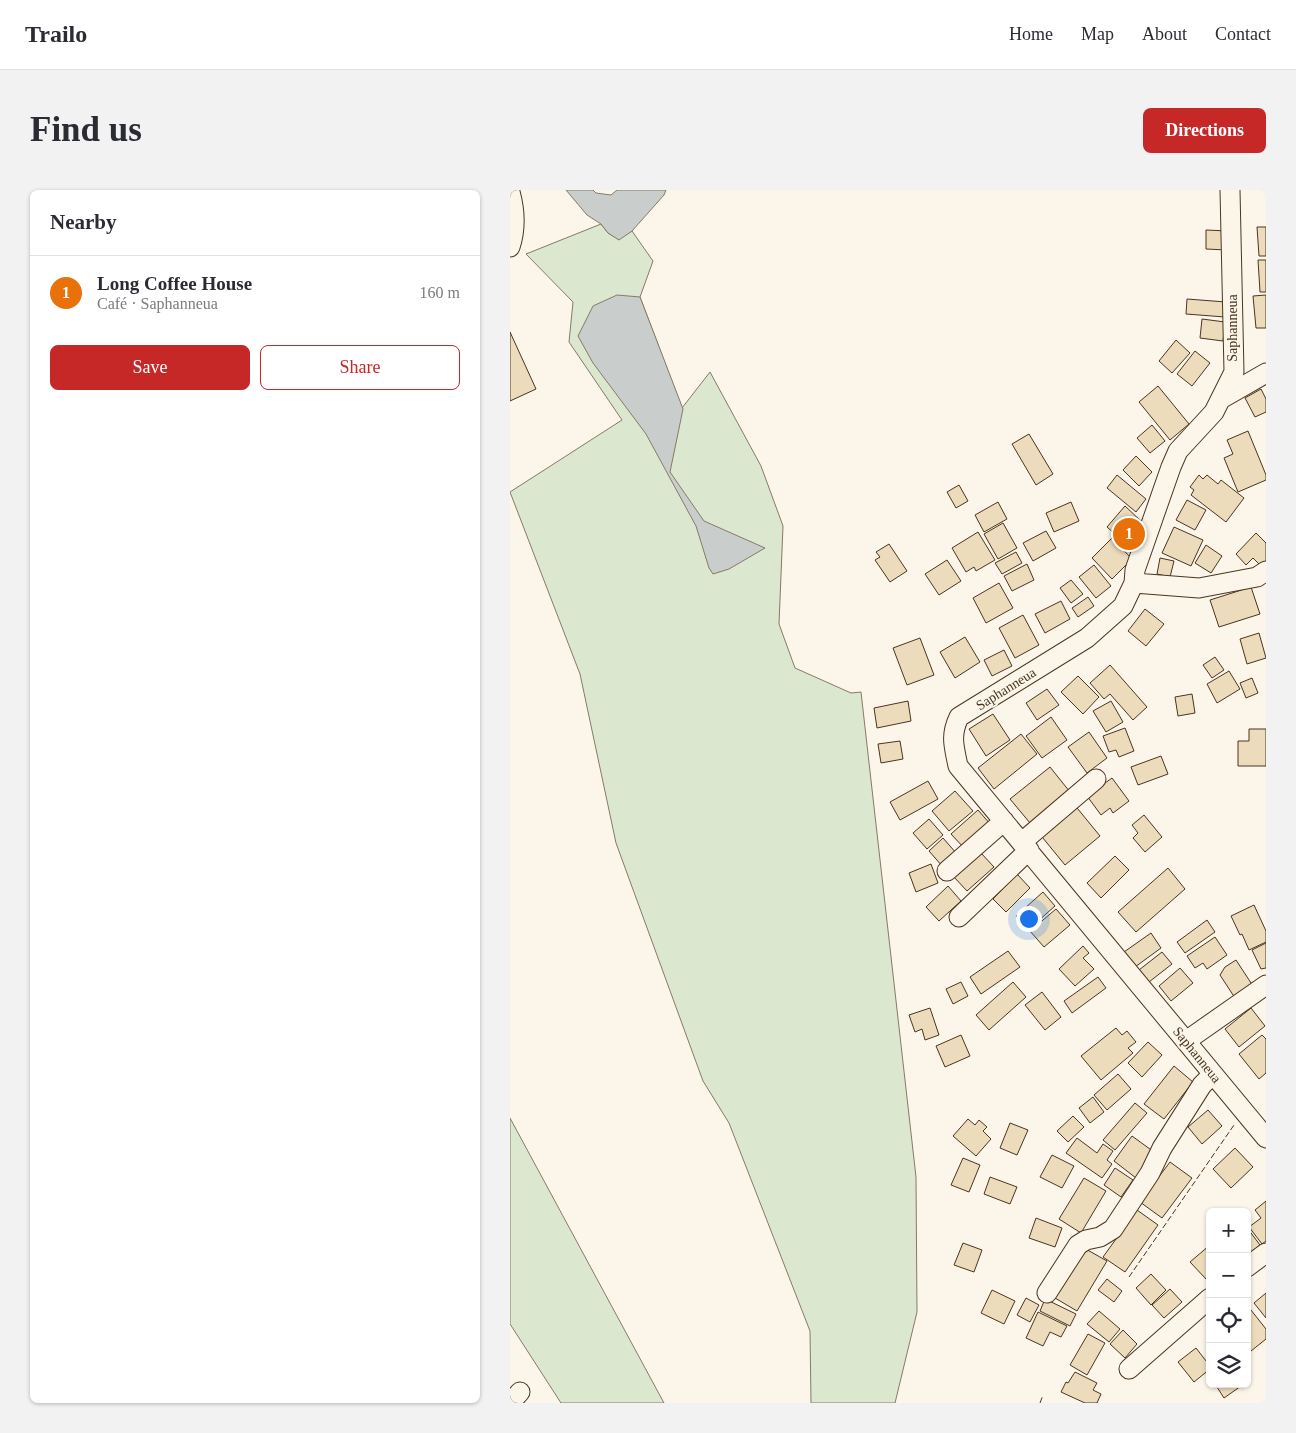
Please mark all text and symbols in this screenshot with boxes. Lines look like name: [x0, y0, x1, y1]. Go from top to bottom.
text: Trailo: [25, 21, 87, 47]
text: Home: [1009, 24, 1053, 44]
text: Map: [1081, 24, 1114, 44]
text: About: [1142, 24, 1187, 44]
text: Contact: [1215, 24, 1271, 44]
button: Directions: [1143, 108, 1266, 153]
text: Find us: [30, 110, 142, 149]
text: Nearby: [50, 210, 117, 234]
text: Long Coffee House: [97, 273, 252, 294]
text: 1: [62, 284, 70, 301]
text: 160 m: [420, 284, 460, 301]
street label: Saphanneua: [1225, 293, 1240, 362]
text: Café · Saphanneua: [97, 295, 218, 312]
button: Save: [50, 345, 250, 390]
button: Share: [260, 345, 460, 390]
pin: 1: [1113, 515, 1145, 553]
street label: Saphanneua: [973, 664, 1039, 713]
your location: [1016, 906, 1042, 932]
street label: Saphanneua: [1170, 1024, 1225, 1087]
map controls: [1206, 1208, 1251, 1388]
button: +: [1206, 1208, 1251, 1253]
button: −: [1206, 1253, 1251, 1298]
button: locate: [1206, 1298, 1251, 1343]
button: layers: [1206, 1343, 1251, 1388]

